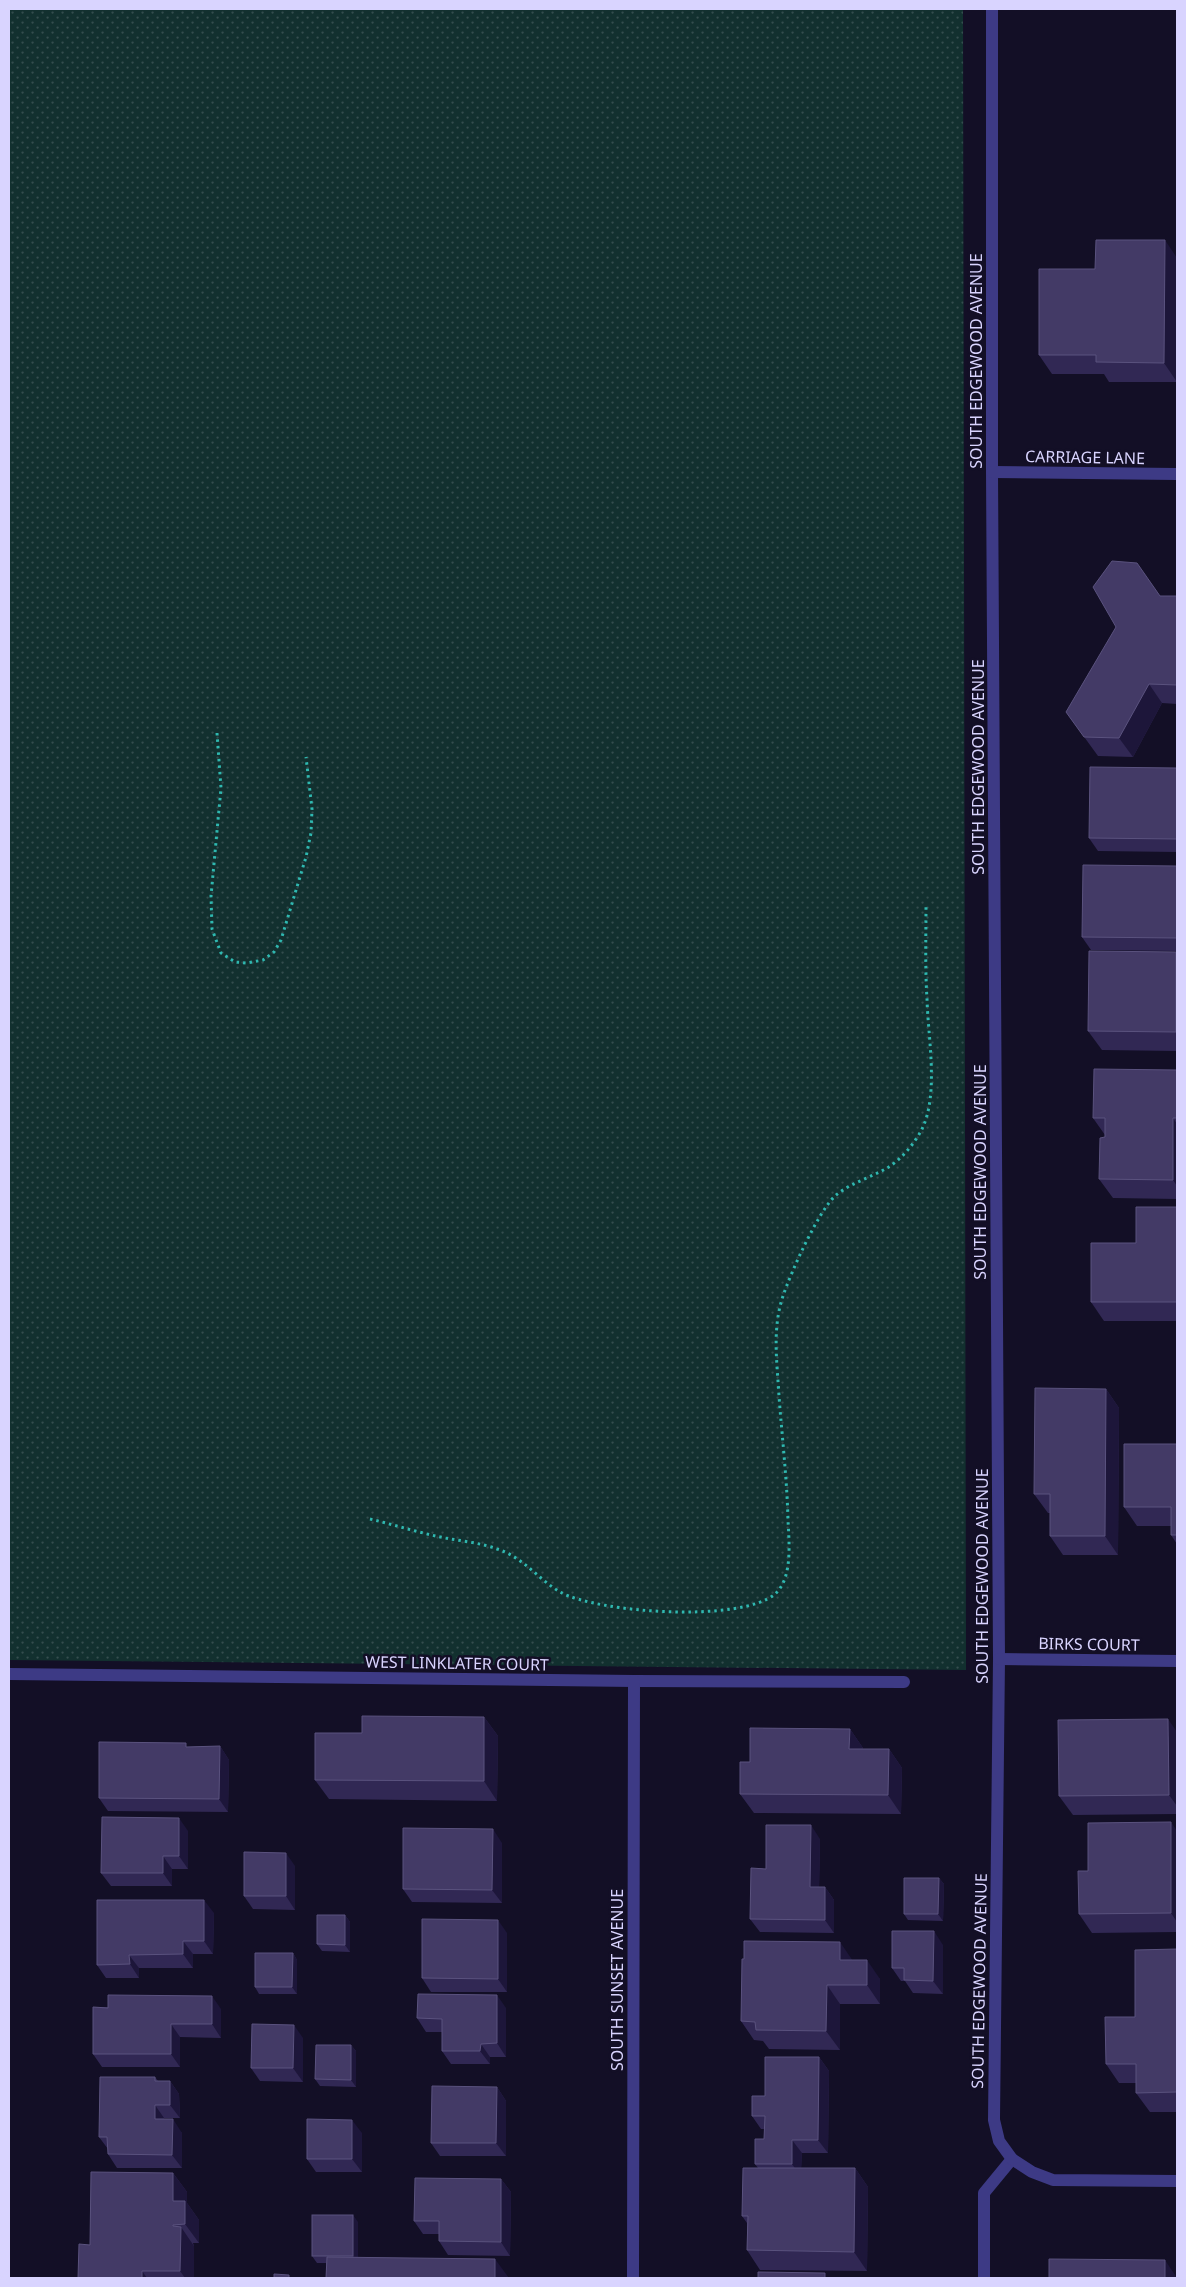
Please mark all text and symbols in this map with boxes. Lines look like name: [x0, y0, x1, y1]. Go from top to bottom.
street label: SOUTH EDGEWOOD AVENUE: [965, 253, 987, 469]
street label: CARRIAGE LANE: [1025, 445, 1145, 469]
street label: SOUTH EDGEWOOD AVENUE: [967, 659, 989, 875]
street label: SOUTH EDGEWOOD AVENUE: [969, 1064, 991, 1280]
street label: SOUTH EDGEWOOD AVENUE: [971, 1468, 993, 1684]
street label: BIRKS COURT: [1038, 1632, 1140, 1656]
street label: WEST LINKLATER COURT: [365, 1650, 549, 1676]
street label: SOUTH EDGEWOOD AVENUE: [966, 1873, 992, 2089]
street label: SOUTH SUNSET AVENUE: [606, 1889, 628, 2071]

